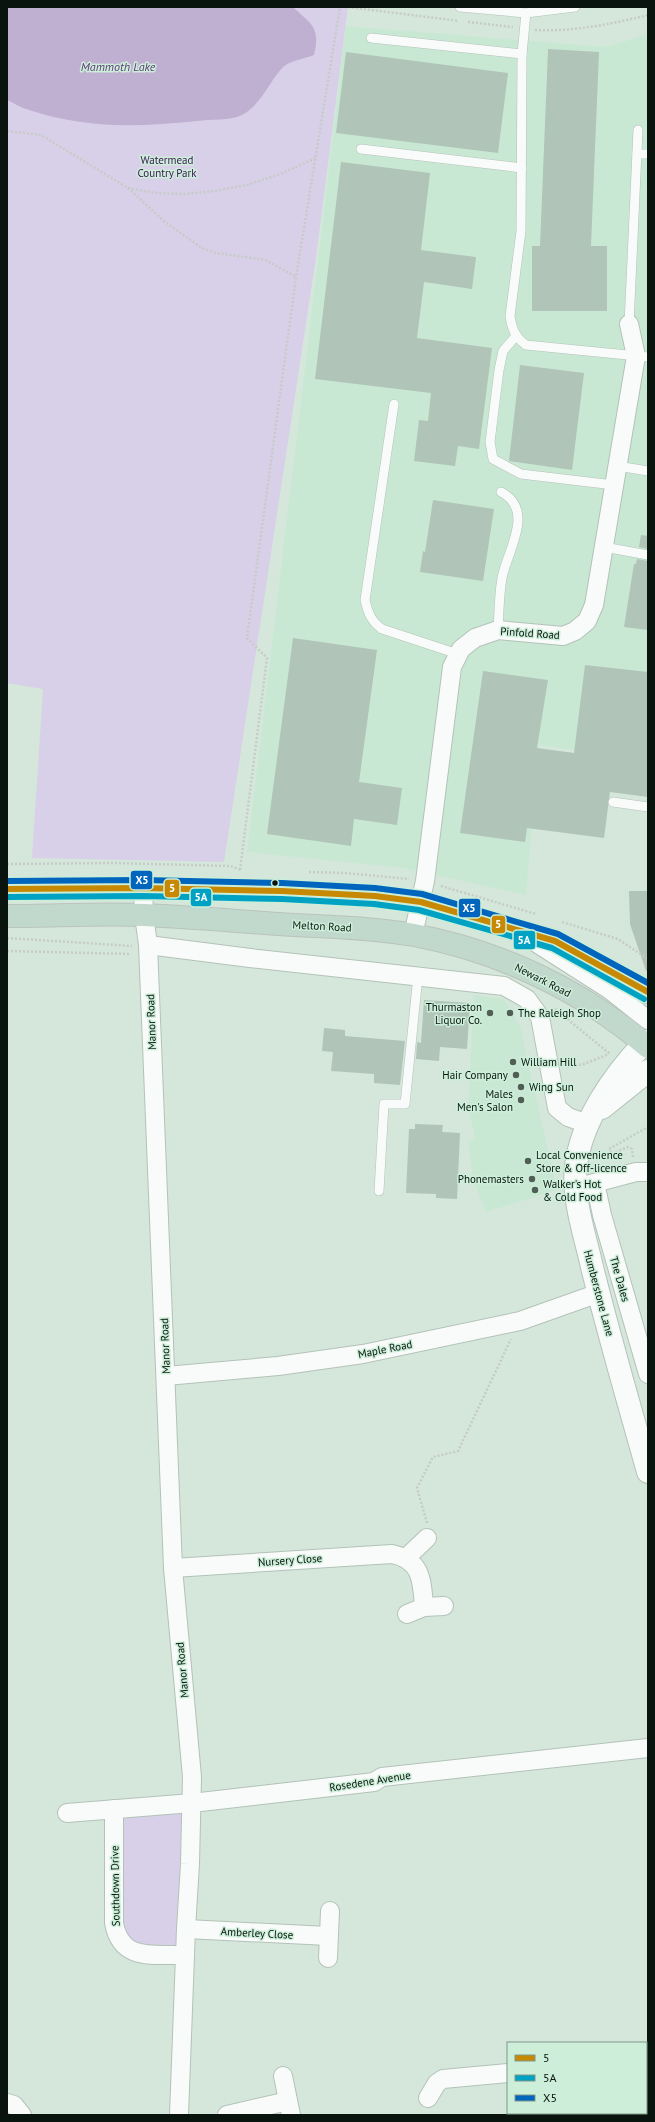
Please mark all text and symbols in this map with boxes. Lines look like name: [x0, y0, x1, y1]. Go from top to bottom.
water label: Mammoth Lake: [81, 59, 156, 74]
park label: Watermead Country Park: [137, 153, 197, 180]
street label: Pinfold Road: [500, 624, 560, 642]
line badge: X5: [130, 870, 153, 890]
text: X5: [135, 873, 149, 887]
unlabelled marker: [270, 878, 280, 888]
line badge: 5: [164, 879, 180, 898]
text: 5: [169, 881, 175, 895]
line badge: 5A: [190, 888, 212, 907]
text: 5A: [195, 890, 208, 904]
line badge: X5: [458, 898, 481, 918]
text: X5: [462, 901, 476, 915]
line badge: 5: [491, 915, 506, 934]
street label: Melton Road: [292, 917, 352, 935]
text: 5: [495, 917, 501, 931]
line badge: 5A: [513, 930, 536, 950]
text: 5A: [518, 933, 531, 947]
street label: Newark Road: [513, 960, 574, 1000]
street label: Manor Road: [143, 994, 159, 1050]
place label: Thurmaston Liquor Co.: [426, 1000, 482, 1027]
place label: The Raleigh Shop: [518, 1006, 601, 1020]
marker: Thurmaston Liquor Co.: [485, 1008, 495, 1018]
marker: The Raleigh Shop: [505, 1008, 515, 1018]
place label: William Hill: [521, 1055, 577, 1069]
marker: William Hill: [508, 1057, 518, 1067]
place label: Hair Company: [442, 1068, 509, 1082]
marker: Hair Company: [511, 1070, 521, 1080]
place label: Wing Sun: [529, 1080, 574, 1094]
marker: Wing Sun: [516, 1082, 526, 1092]
place label: Males Men's Salon: [457, 1087, 513, 1114]
marker: Males Men's Salon: [516, 1095, 526, 1105]
place label: Local Convenience Store & Off-licence: [536, 1148, 627, 1175]
marker: Local Convenience Store & Off-licence: [523, 1156, 533, 1166]
place label: Phonemasters: [458, 1172, 524, 1186]
marker: Phonemasters: [527, 1174, 537, 1184]
place label: Walker's Hot & Cold Food: [543, 1177, 602, 1204]
marker: Walker's Hot & Cold Food: [530, 1185, 540, 1195]
street label: Humberstone Lane: [581, 1248, 617, 1338]
street label: The Dales: [607, 1255, 633, 1304]
street label: Manor Road: [157, 1318, 173, 1374]
street label: Maple Road: [357, 1337, 413, 1361]
street label: Nursery Close: [257, 1551, 323, 1569]
street label: Manor Road: [173, 1641, 191, 1699]
street label: Rosedene Avenue: [328, 1768, 412, 1794]
street label: Southdown Drive: [107, 1845, 123, 1927]
street label: Amberley Close: [220, 1924, 294, 1942]
legend: [507, 2042, 647, 2114]
text: 5: [543, 2050, 550, 2065]
text: 5A: [543, 2070, 557, 2085]
text: X5: [543, 2090, 557, 2105]

